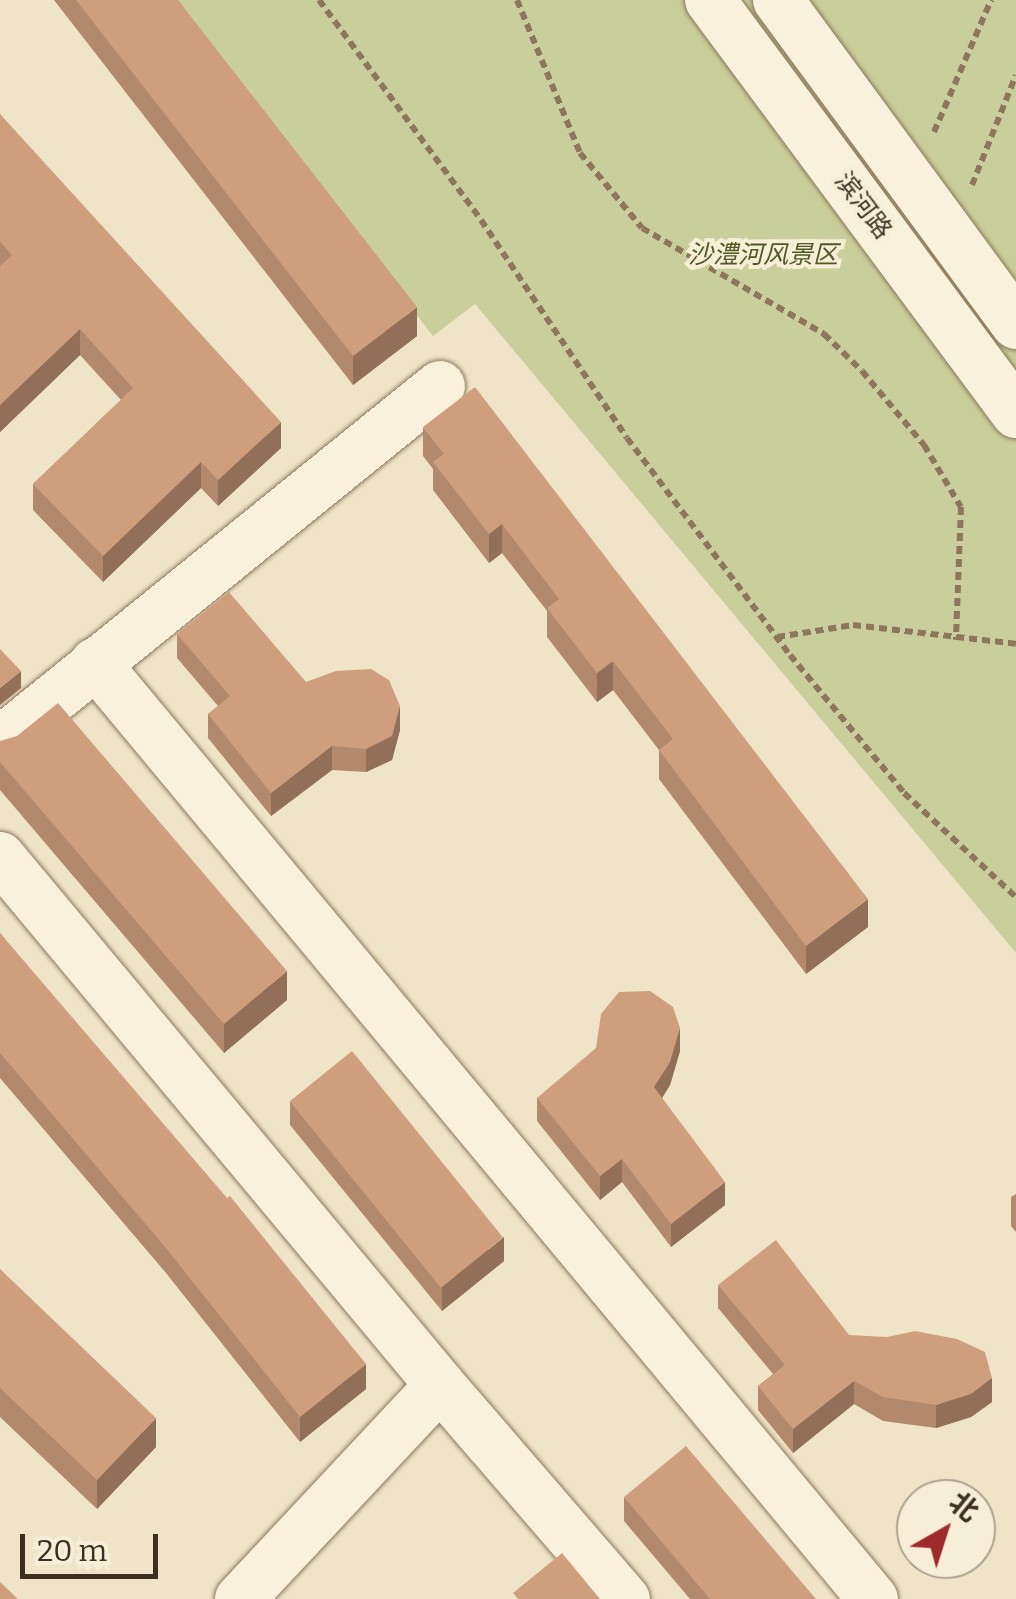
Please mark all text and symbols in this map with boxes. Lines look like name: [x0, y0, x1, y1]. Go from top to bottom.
street label: 滨河路: [828, 167, 898, 245]
park label: 沙澧河风景区: [688, 240, 838, 270]
north arrow: [896, 1479, 996, 1579]
text: 北: [943, 1485, 985, 1528]
scale bar: [25, 1514, 162, 1576]
text: 20 m: [37, 1533, 107, 1569]

